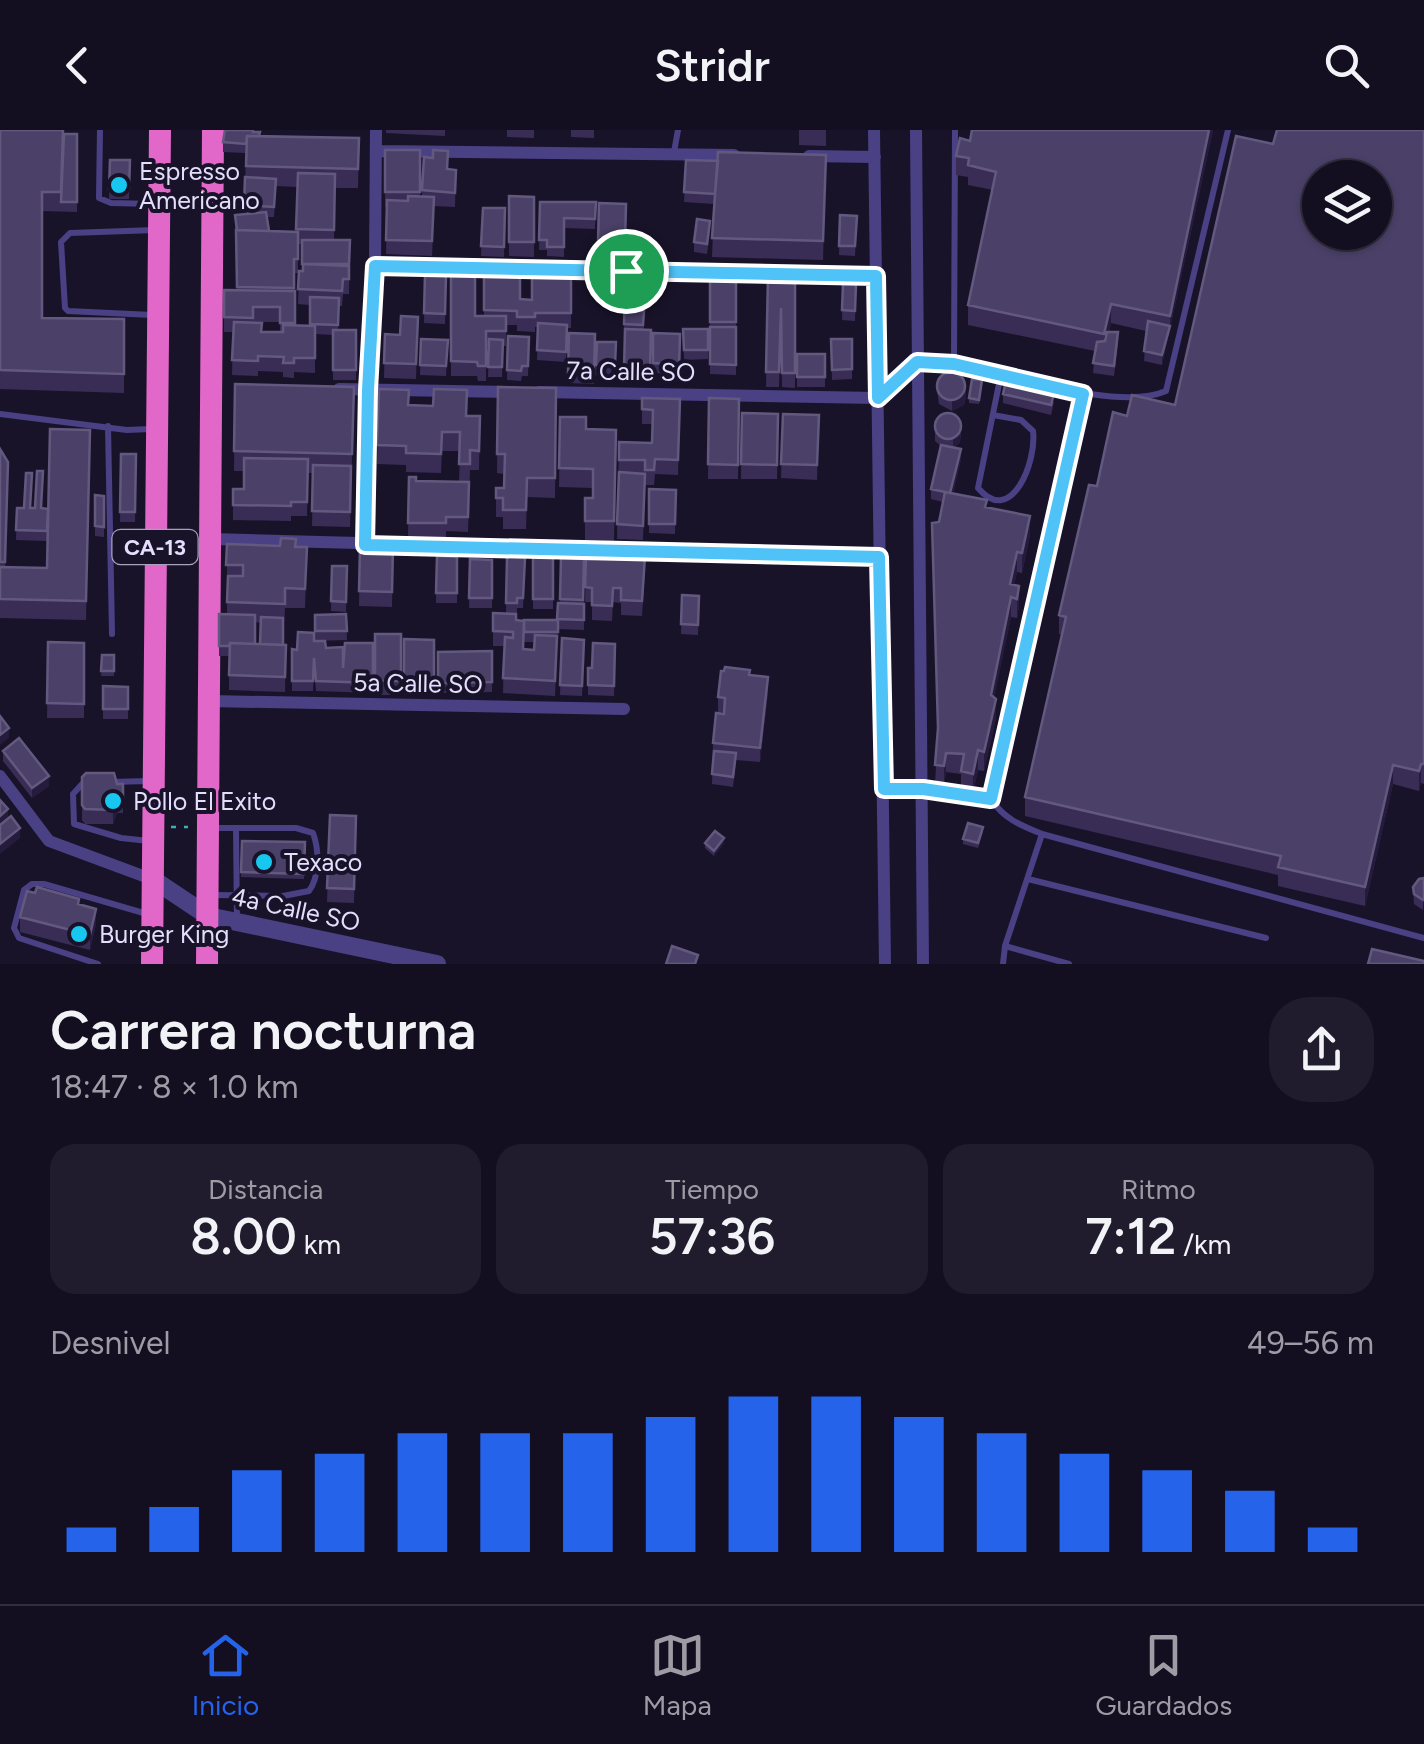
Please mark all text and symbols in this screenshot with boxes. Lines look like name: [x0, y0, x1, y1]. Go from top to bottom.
icon: back: [50, 38, 105, 93]
text: Stridr: [654, 38, 770, 92]
icon: search: [1319, 38, 1374, 93]
place label: Espresso Americano: [139, 156, 260, 215]
map controls: [1302, 160, 1392, 250]
button: layers: [1302, 160, 1392, 250]
marker: Espresso Americano: [108, 174, 130, 196]
pin: [584, 229, 669, 314]
icon: arrive: [599, 244, 654, 299]
street label: 7a Calle SO: [566, 355, 696, 387]
road number: CA-13: [112, 530, 198, 564]
street label: 5a Calle SO: [353, 667, 483, 699]
place label: Pollo El Exito: [133, 786, 276, 816]
marker: Pollo El Exito: [102, 790, 124, 812]
place label: Texaco: [284, 847, 362, 877]
marker: Texaco: [253, 851, 275, 873]
street label: 4a Calle SO: [229, 881, 363, 937]
place label: Burger King: [99, 919, 229, 949]
marker: Burger King: [68, 923, 90, 945]
text: Carrera nocturna: [50, 997, 476, 1063]
button: share: [1269, 997, 1374, 1102]
text: 18:47 · 8 × 1.0 km: [50, 1068, 298, 1106]
text: Distancia: [208, 1172, 323, 1206]
text: Tiempo: [665, 1172, 759, 1206]
text: Ritmo: [1121, 1172, 1196, 1206]
text: 8.00: [190, 1206, 297, 1267]
text: 57:36: [649, 1206, 775, 1267]
text: 7:12: [1085, 1206, 1176, 1267]
text: km: [297, 1227, 341, 1261]
text: /km: [1176, 1227, 1231, 1261]
text: Desnivel: [50, 1324, 170, 1362]
text: 49–56 m: [1247, 1324, 1374, 1362]
tab: Inicio: [192, 1628, 259, 1722]
tab: Mapa: [643, 1628, 712, 1722]
tab: Guardados: [1095, 1628, 1232, 1722]

